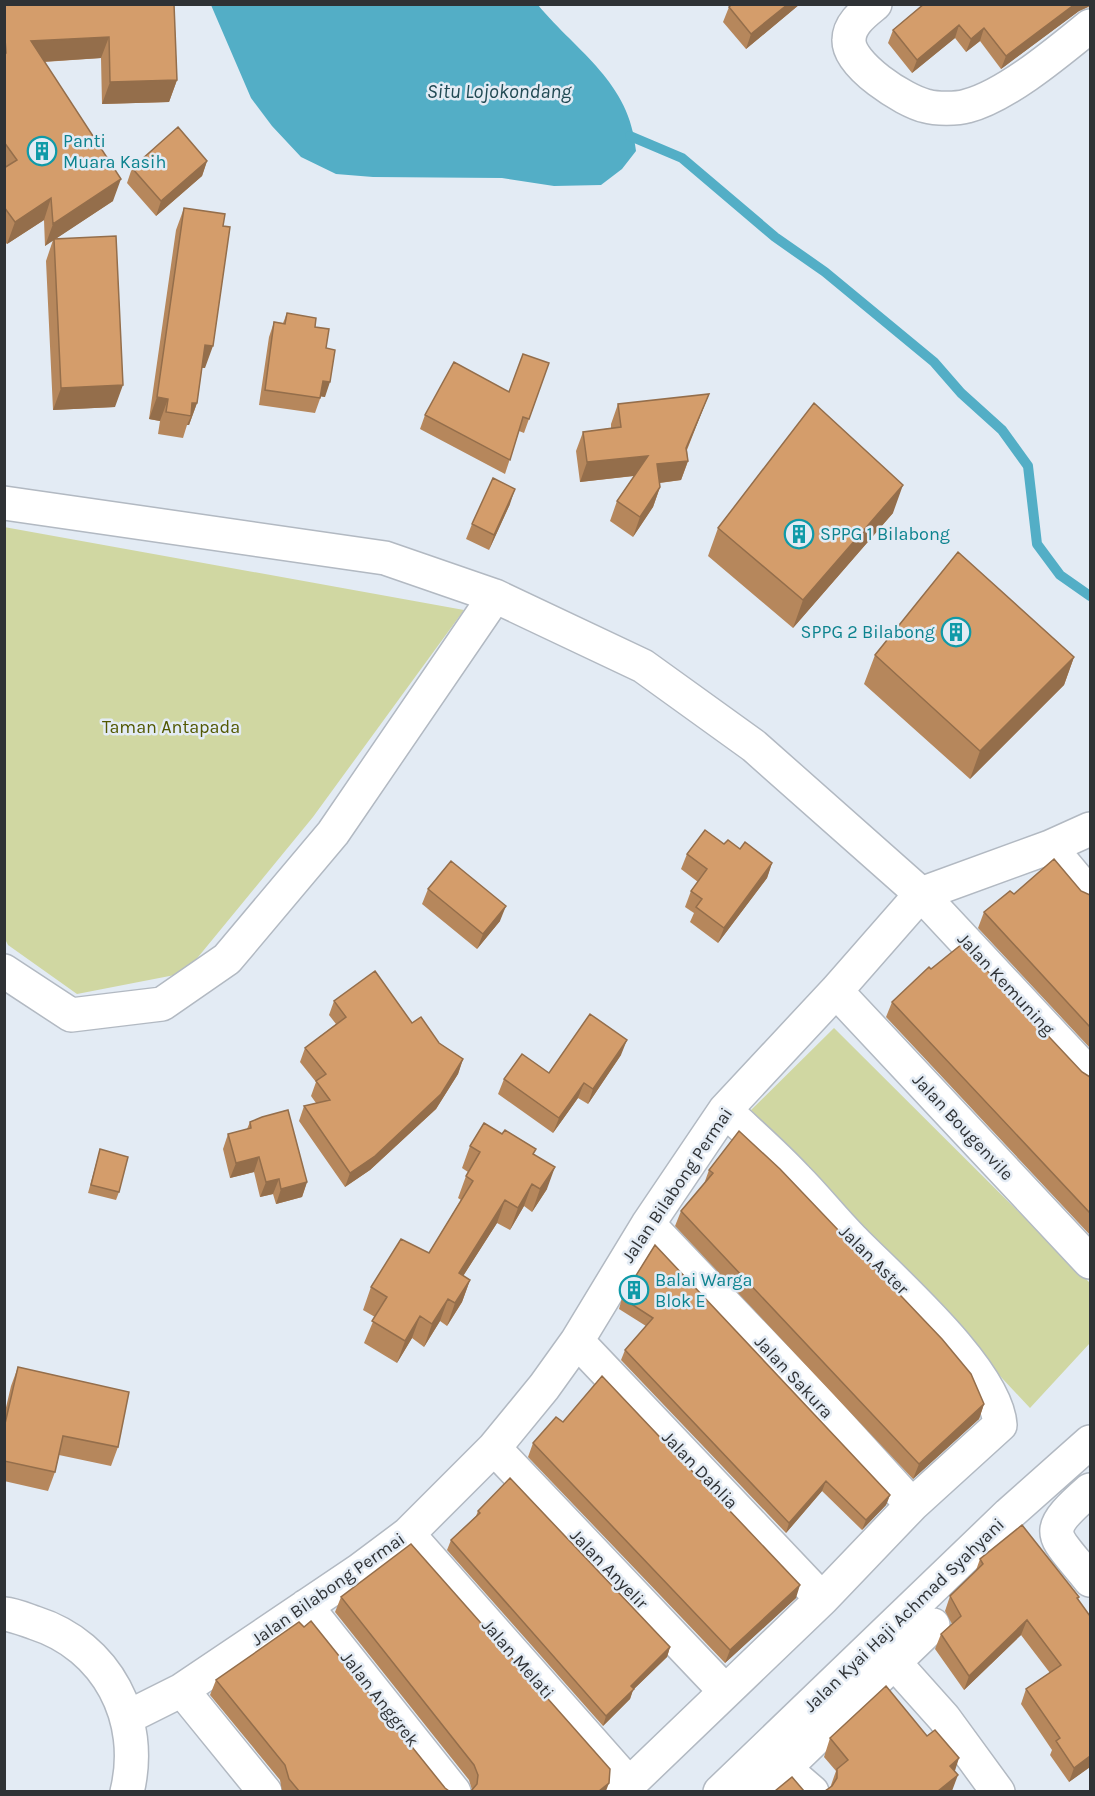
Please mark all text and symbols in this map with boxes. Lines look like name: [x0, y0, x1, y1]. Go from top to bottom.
water label: Situ Lojokondang: [427, 80, 572, 103]
place label: Panti Muara Kasih: [63, 130, 166, 173]
building icon: Panti Muara Kasih: [26, 135, 58, 167]
building icon: SPPG 1 Bilabong: [783, 518, 815, 550]
place label: SPPG 1 Bilabong: [820, 523, 950, 545]
building icon: SPPG 2 Bilabong: [940, 616, 972, 648]
place label: SPPG 2 Bilabong: [801, 621, 935, 643]
park label: Taman Antapada: [102, 716, 240, 738]
street label: Jalan Kemuning: [953, 928, 1059, 1040]
street label: Jalan Bougenvile: [908, 1069, 1018, 1185]
street label: Jalan Bilabong Permai: [617, 1103, 737, 1267]
street label: Jalan Aster: [835, 1221, 914, 1300]
place label: Balai Warga Blok E: [655, 1269, 752, 1312]
building icon: Balai Warga Blok E: [618, 1274, 650, 1306]
street label: Jalan Sakura: [750, 1331, 838, 1423]
street label: Jalan Dahlia: [657, 1426, 743, 1514]
street label: Jalan Kyai Haji Achmad Syahyani: [799, 1513, 1009, 1717]
street label: Jalan Anyelir: [565, 1524, 653, 1614]
street label: Jalan Bilabong Permai: [247, 1528, 409, 1650]
street label: Jalan Melati: [477, 1614, 559, 1704]
street label: Jalan Anggrek: [336, 1647, 424, 1751]

